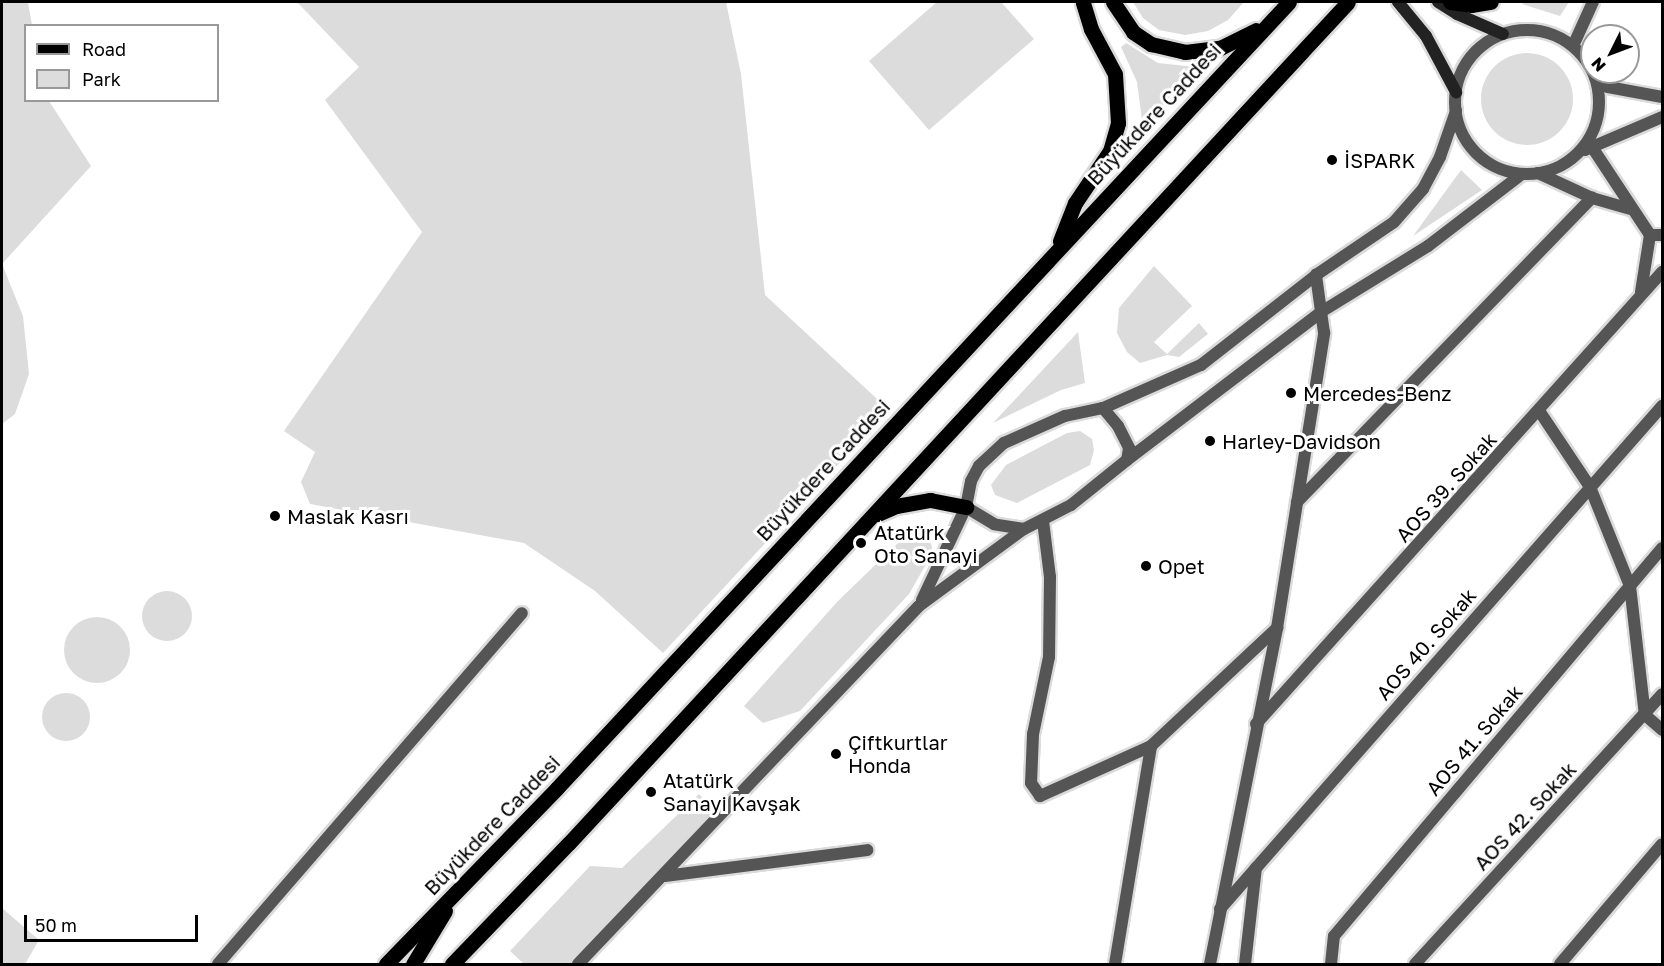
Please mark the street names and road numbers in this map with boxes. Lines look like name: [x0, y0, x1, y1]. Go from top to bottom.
street label: Büyükdere Caddesi: [1082, 38, 1226, 190]
street label: Büyükdere Caddesi: [751, 394, 895, 546]
street label: AOS 39. Sokak: [1391, 427, 1501, 547]
street label: AOS 40. Sokak: [1371, 583, 1481, 705]
street label: AOS 41. Sokak: [1421, 680, 1527, 800]
street label: Büyükdere Caddesi: [419, 750, 565, 900]
street label: AOS 42. Sokak: [1469, 757, 1581, 875]

